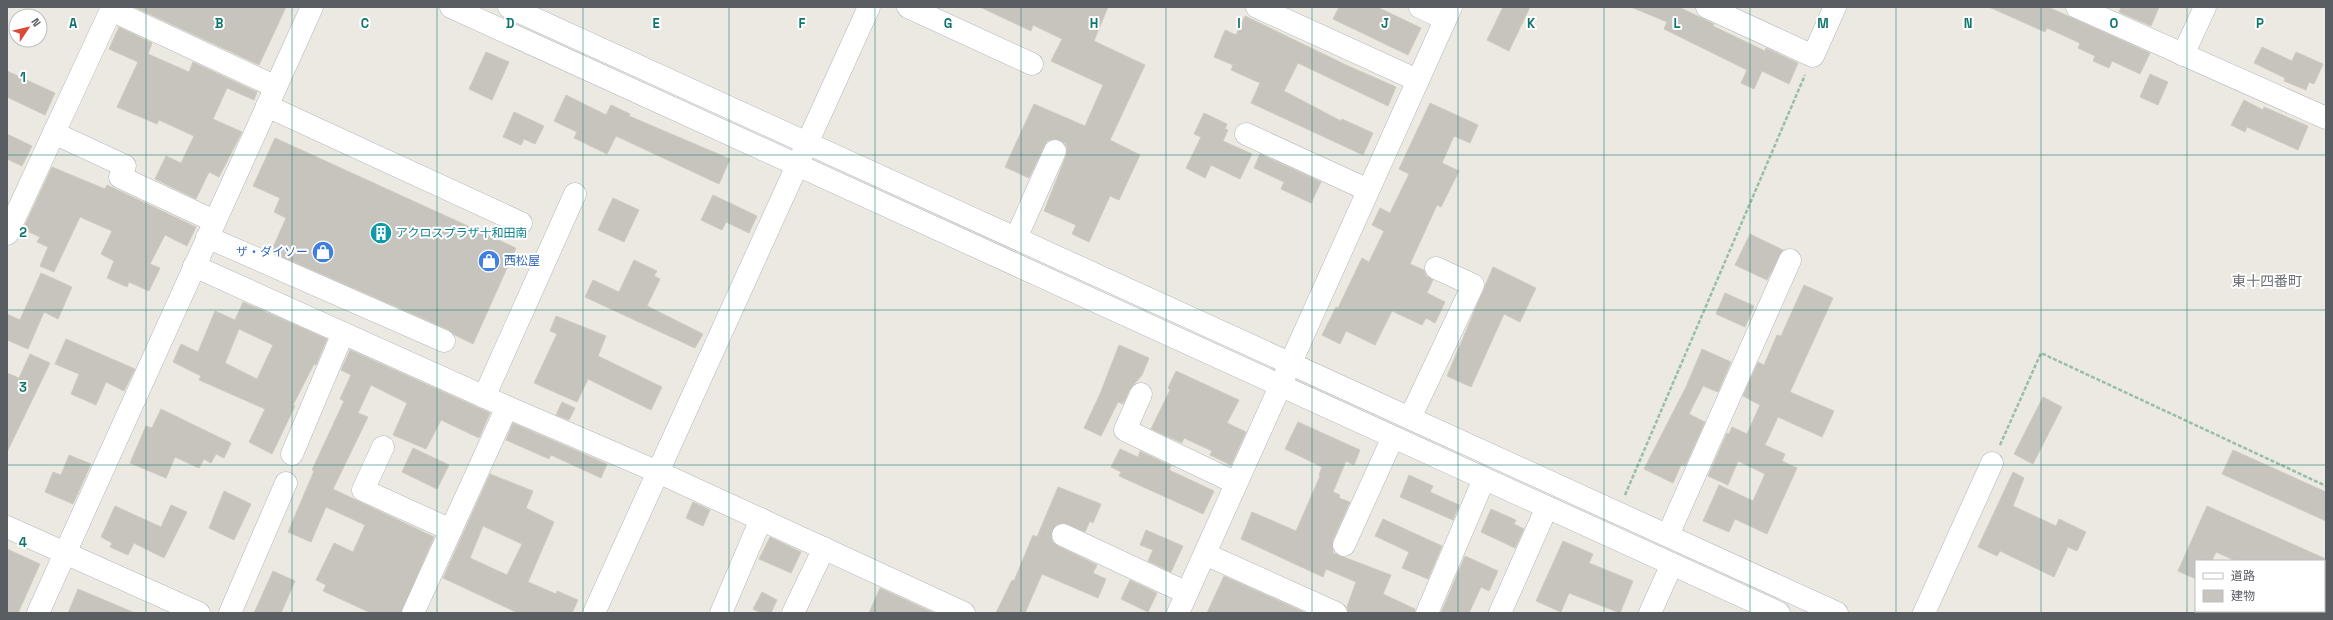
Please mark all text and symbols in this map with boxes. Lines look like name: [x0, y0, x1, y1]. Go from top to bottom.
north arrow: [8, 8, 48, 48]
text: N: [28, 15, 44, 29]
text: A: [69, 15, 78, 32]
text: B: [215, 15, 224, 32]
text: C: [361, 15, 369, 32]
text: D: [506, 15, 515, 32]
text: E: [652, 15, 660, 32]
text: F: [799, 15, 806, 32]
text: G: [944, 15, 952, 32]
text: H: [1090, 15, 1098, 32]
text: I: [1237, 15, 1241, 32]
text: J: [1381, 15, 1389, 32]
text: K: [1527, 15, 1536, 32]
text: L: [1673, 15, 1681, 32]
text: M: [1817, 15, 1829, 32]
text: N: [1964, 15, 1972, 32]
text: O: [2110, 15, 2119, 32]
text: P: [2256, 15, 2264, 32]
text: 1: [20, 69, 26, 86]
building icon: アクロスプラザ十和田南: [368, 220, 394, 246]
text: 2: [19, 224, 27, 241]
place label: アクロスプラザ十和田南: [396, 225, 527, 241]
shop icon: ザ・ダイソー: [310, 239, 336, 265]
place label: ザ・ダイソー: [236, 244, 308, 260]
shop icon: 西松屋: [476, 248, 502, 274]
place label: 西松屋: [504, 253, 540, 269]
district label: 東十四番町: [2232, 272, 2302, 290]
text: 3: [19, 379, 27, 396]
text: 4: [19, 534, 27, 551]
legend: [2195, 560, 2325, 612]
text: 道路: [2231, 568, 2255, 584]
text: 建物: [2231, 588, 2255, 604]

